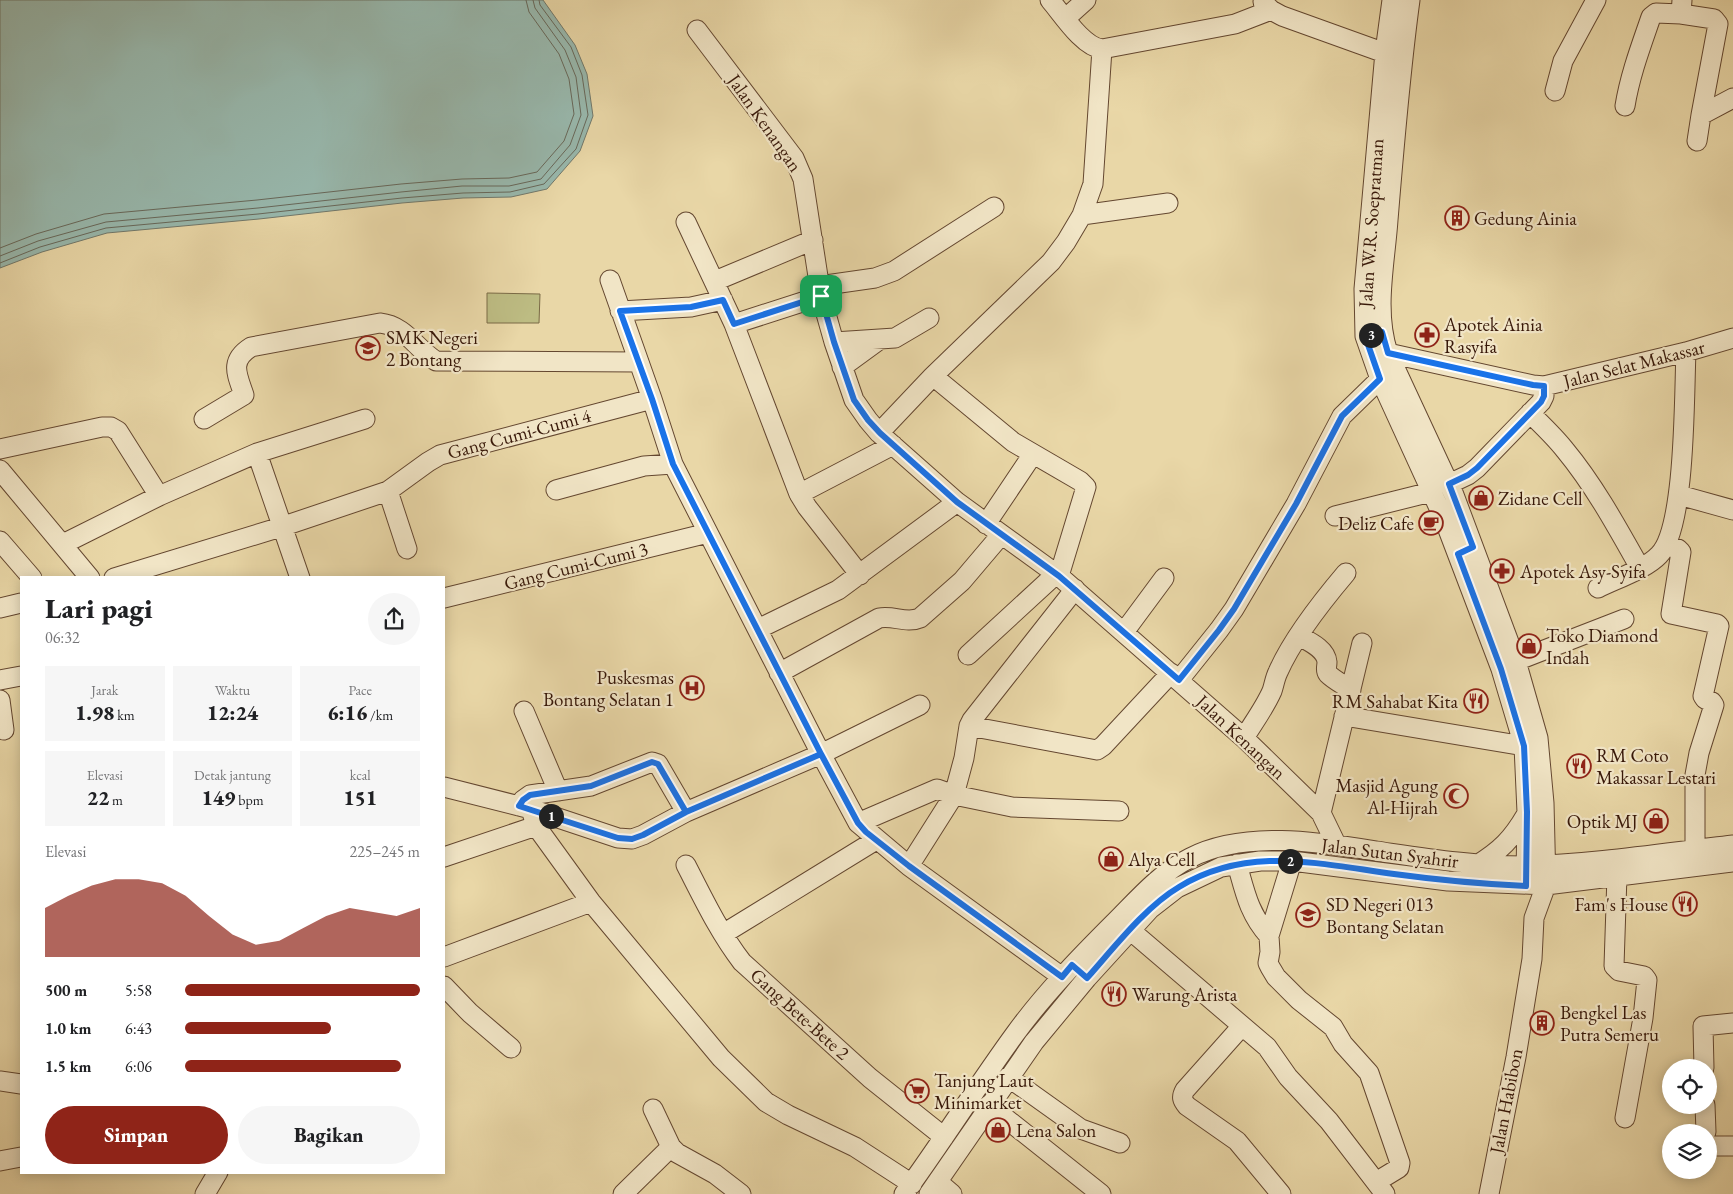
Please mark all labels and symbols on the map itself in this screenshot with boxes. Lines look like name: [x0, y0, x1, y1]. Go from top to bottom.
street label: Jalan Kenangan: [721, 68, 808, 177]
street label: Jalan W.R. Soepratman: [1352, 138, 1389, 310]
building icon: Gedung Ainia: [1444, 205, 1470, 231]
place label: Gedung Ainia: [1474, 206, 1577, 231]
pin: [800, 275, 842, 317]
place label: Apotek Ainia Rasyifa: [1443, 312, 1543, 359]
pin: 3: [1358, 322, 1384, 348]
pharmacy icon: Apotek Ainia Rasyifa: [1414, 322, 1440, 348]
place label: SMK Negeri 2 Bontang: [386, 325, 478, 372]
street label: Jalan Selat Makassar: [1559, 334, 1708, 394]
school or university icon: SMK Negeri 2 Bontang: [355, 335, 381, 361]
street label: Gang Cumi-Cumi 4: [445, 403, 594, 465]
shop icon: Zidane Cell: [1468, 485, 1494, 511]
place label: Zidane Cell: [1498, 486, 1583, 511]
cafe icon: Deliz Cafe: [1418, 510, 1444, 536]
place label: Deliz Cafe: [1338, 511, 1414, 536]
street label: Gang Cumi-Cumi 3: [501, 536, 651, 596]
pharmacy icon: Apotek Asy-Syifa: [1489, 558, 1515, 584]
place label: Apotek Asy-Syifa: [1519, 559, 1647, 584]
place label: Toko Diamond Indah: [1546, 623, 1659, 670]
shop icon: Toko Diamond Indah: [1516, 633, 1542, 659]
place label: Puskesmas Bontang Selatan 1: [543, 665, 674, 712]
hospital icon: Puskesmas Bontang Selatan 1: [679, 675, 705, 701]
street label: Jalan Kenangan: [1189, 688, 1291, 785]
restaurant icon: RM Sahabat Kita: [1463, 688, 1489, 714]
place label: RM Sahabat Kita: [1332, 689, 1458, 714]
place label: RM Coto Makassar Lestari: [1596, 743, 1716, 790]
restaurant icon: RM Coto Makassar Lestari: [1566, 753, 1592, 779]
place label: Masjid Agung Al-Hijrah: [1335, 773, 1439, 820]
mosque icon: Masjid Agung Al-Hijrah: [1443, 783, 1469, 809]
pin: 1: [538, 804, 564, 828]
shop icon: Optik MJ: [1643, 808, 1669, 834]
place label: Optik MJ: [1567, 809, 1638, 834]
street label: Jalan Sutan Syahrir: [1318, 832, 1461, 874]
shop icon: Alya Cell: [1098, 846, 1124, 872]
place label: Alya Cell: [1127, 847, 1196, 872]
pin: 2: [1278, 848, 1302, 874]
restaurant icon: Fam's House: [1672, 891, 1698, 917]
place label: SD Negeri 013 Bontang Selatan: [1326, 892, 1444, 939]
place label: Fam's House: [1574, 892, 1668, 917]
school or university icon: SD Negeri 013 Bontang Selatan: [1295, 902, 1321, 928]
street label: Gang Bete-Bete 2: [745, 963, 855, 1065]
restaurant icon: Warung Arista: [1101, 981, 1127, 1007]
place label: Warung Arista: [1132, 982, 1238, 1007]
place label: Bengkel Las Putra Semeru: [1560, 1000, 1659, 1047]
building icon: Bengkel Las Putra Semeru: [1529, 1010, 1555, 1036]
street label: Jalan Habibon: [1483, 1046, 1528, 1158]
place label: Tanjung Laut Minimarket: [934, 1068, 1033, 1115]
supermarket icon: Tanjung Laut Minimarket: [904, 1078, 930, 1104]
shop icon: Lena Salon: [985, 1117, 1011, 1143]
place label: Lena Salon: [1016, 1118, 1096, 1143]

